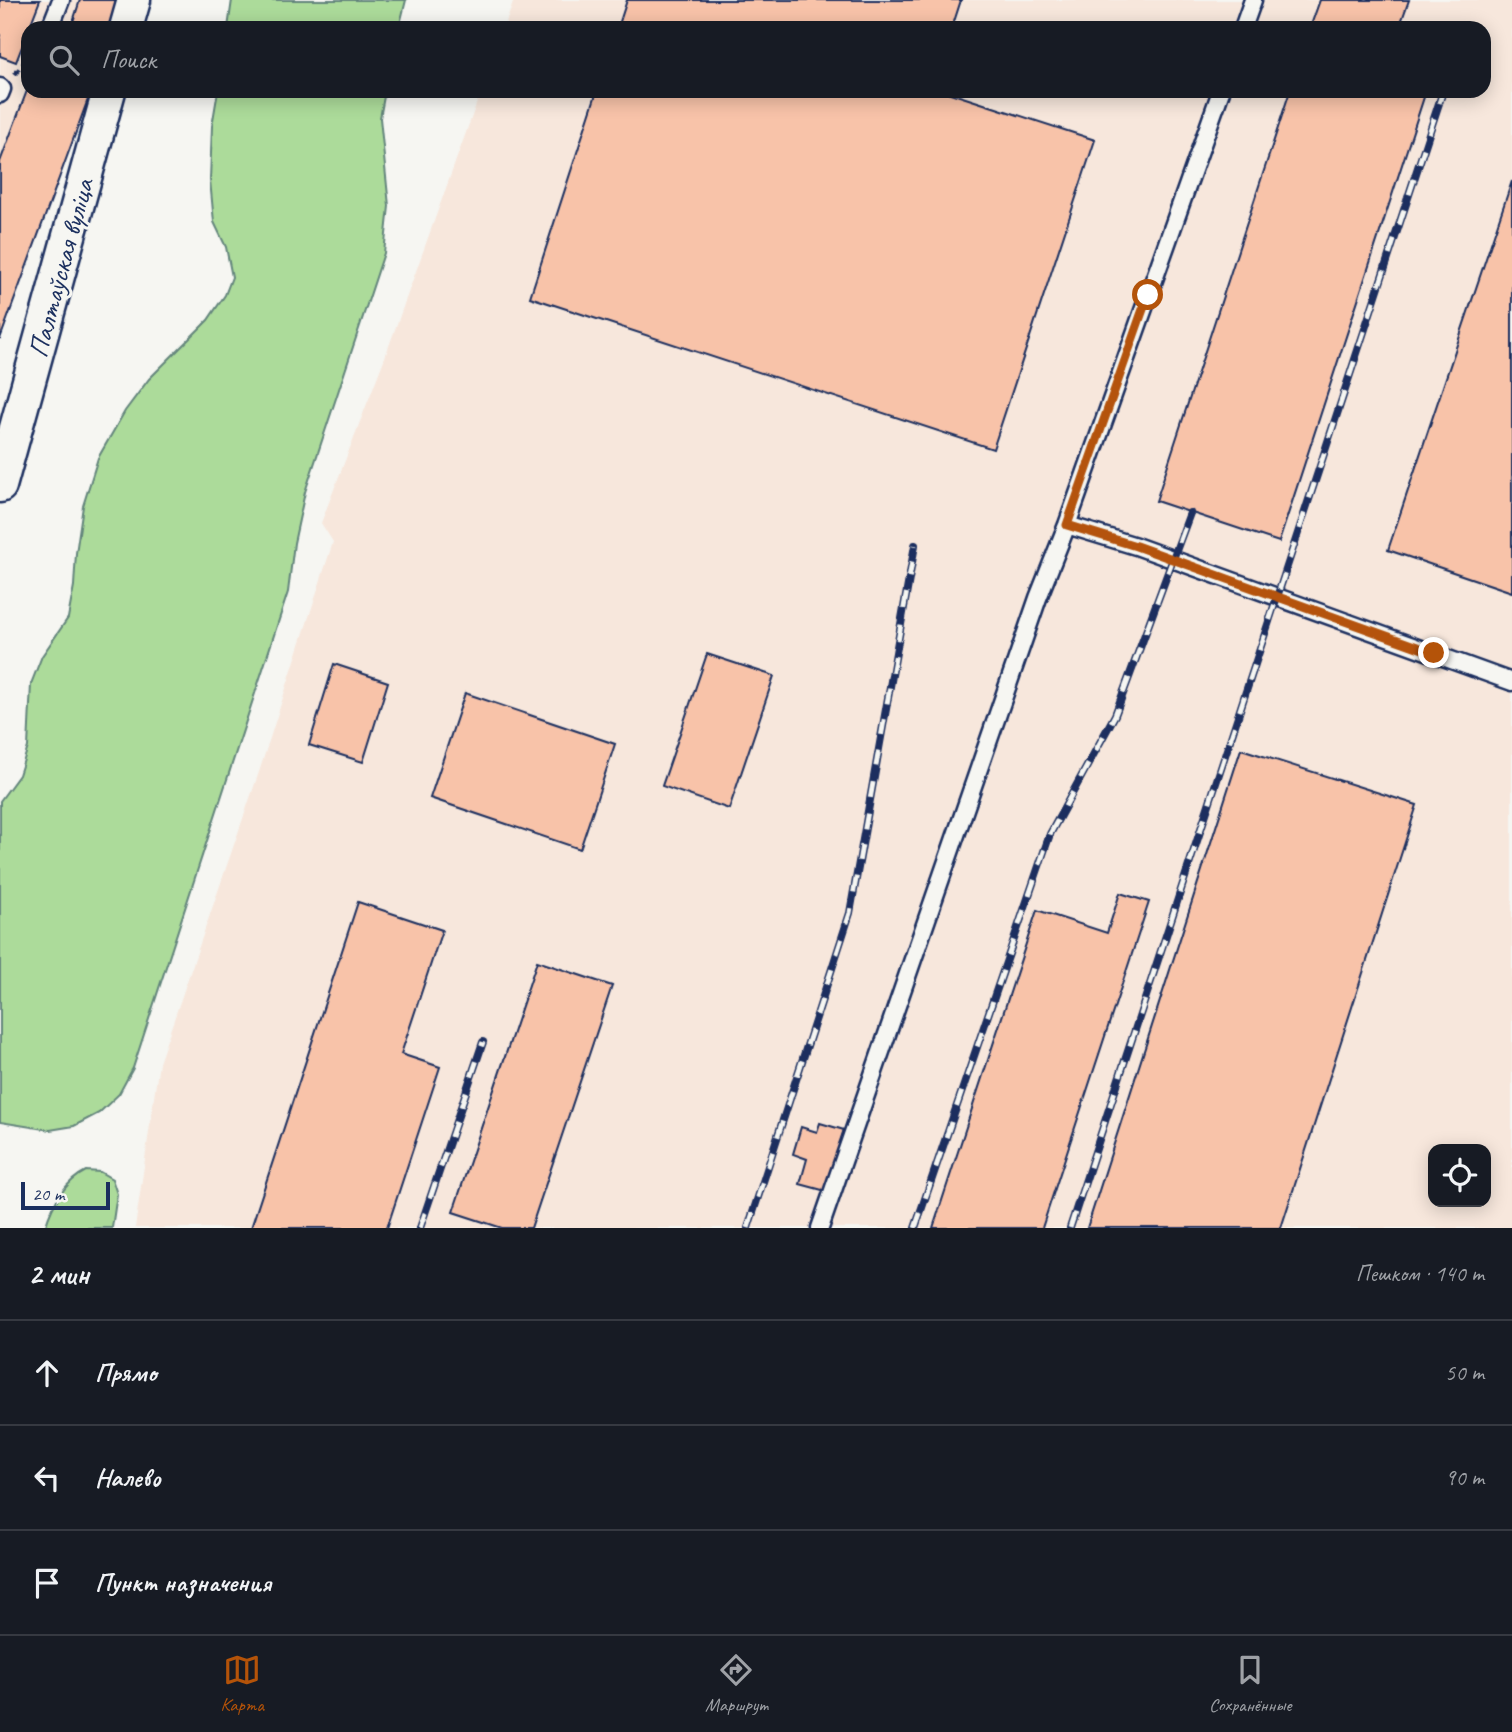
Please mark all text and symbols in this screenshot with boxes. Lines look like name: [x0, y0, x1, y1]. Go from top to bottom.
search box: [21, 21, 1491, 98]
icon: search: [45, 41, 83, 79]
text: Поиск: [101, 43, 156, 76]
street label: Палтаўская вуліца: [20, 173, 102, 361]
route start: [1132, 279, 1163, 310]
route end: [1418, 637, 1449, 668]
map controls: [1428, 1144, 1491, 1207]
button: locate: [1428, 1144, 1491, 1207]
scale bar: [21, 1179, 110, 1211]
text: 20 m: [32, 1182, 64, 1206]
text: 2 мин: [28, 1255, 89, 1293]
text: Пешком · 140 m: [1356, 1259, 1484, 1288]
icon: ahead: [28, 1354, 66, 1392]
text: Прямо: [95, 1356, 157, 1389]
text: 50 m: [1445, 1358, 1484, 1387]
icon: left: [28, 1459, 66, 1497]
text: Налево: [95, 1461, 161, 1494]
text: 90 m: [1445, 1463, 1484, 1492]
icon: arrive: [28, 1564, 66, 1602]
text: Пункт назначения: [95, 1566, 271, 1599]
tab: Карта: [221, 1651, 264, 1717]
tab: Маршрут: [705, 1651, 768, 1717]
tab: Сохранённые: [1209, 1651, 1291, 1717]

